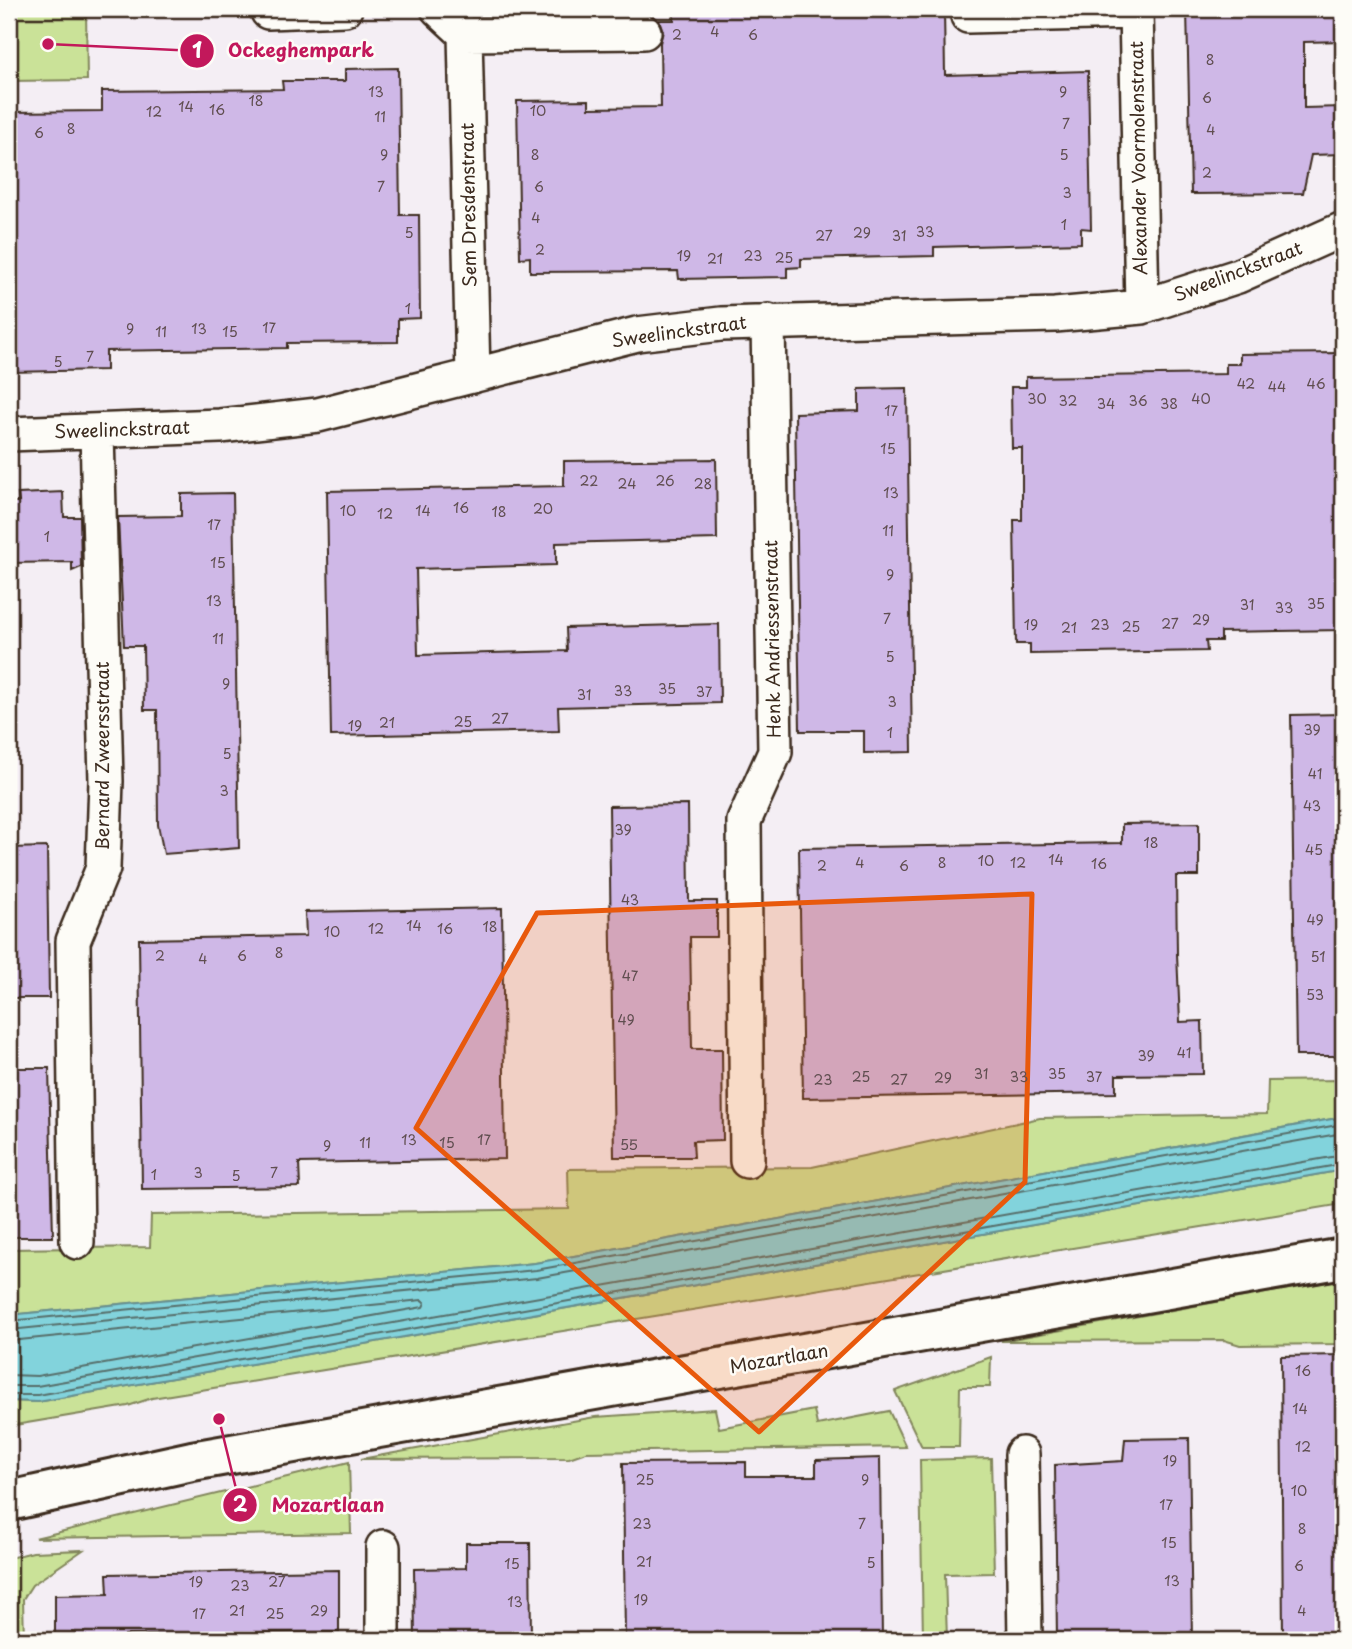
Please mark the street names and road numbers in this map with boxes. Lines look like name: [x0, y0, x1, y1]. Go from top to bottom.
street label: Alexander Voormolenstraat: [1122, 41, 1153, 275]
street label: Sem Dresdenstraat: [453, 123, 482, 288]
street label: Sweelinckstraat: [1169, 234, 1306, 308]
street label: Sweelinckstraat: [610, 308, 748, 353]
street label: Sweelinckstraat: [54, 413, 190, 444]
street label: Henk Andriessenstraat: [756, 540, 787, 738]
street label: Bernard Zweersstraat: [88, 661, 115, 851]
street label: Mozartlaan: [727, 1336, 830, 1379]

